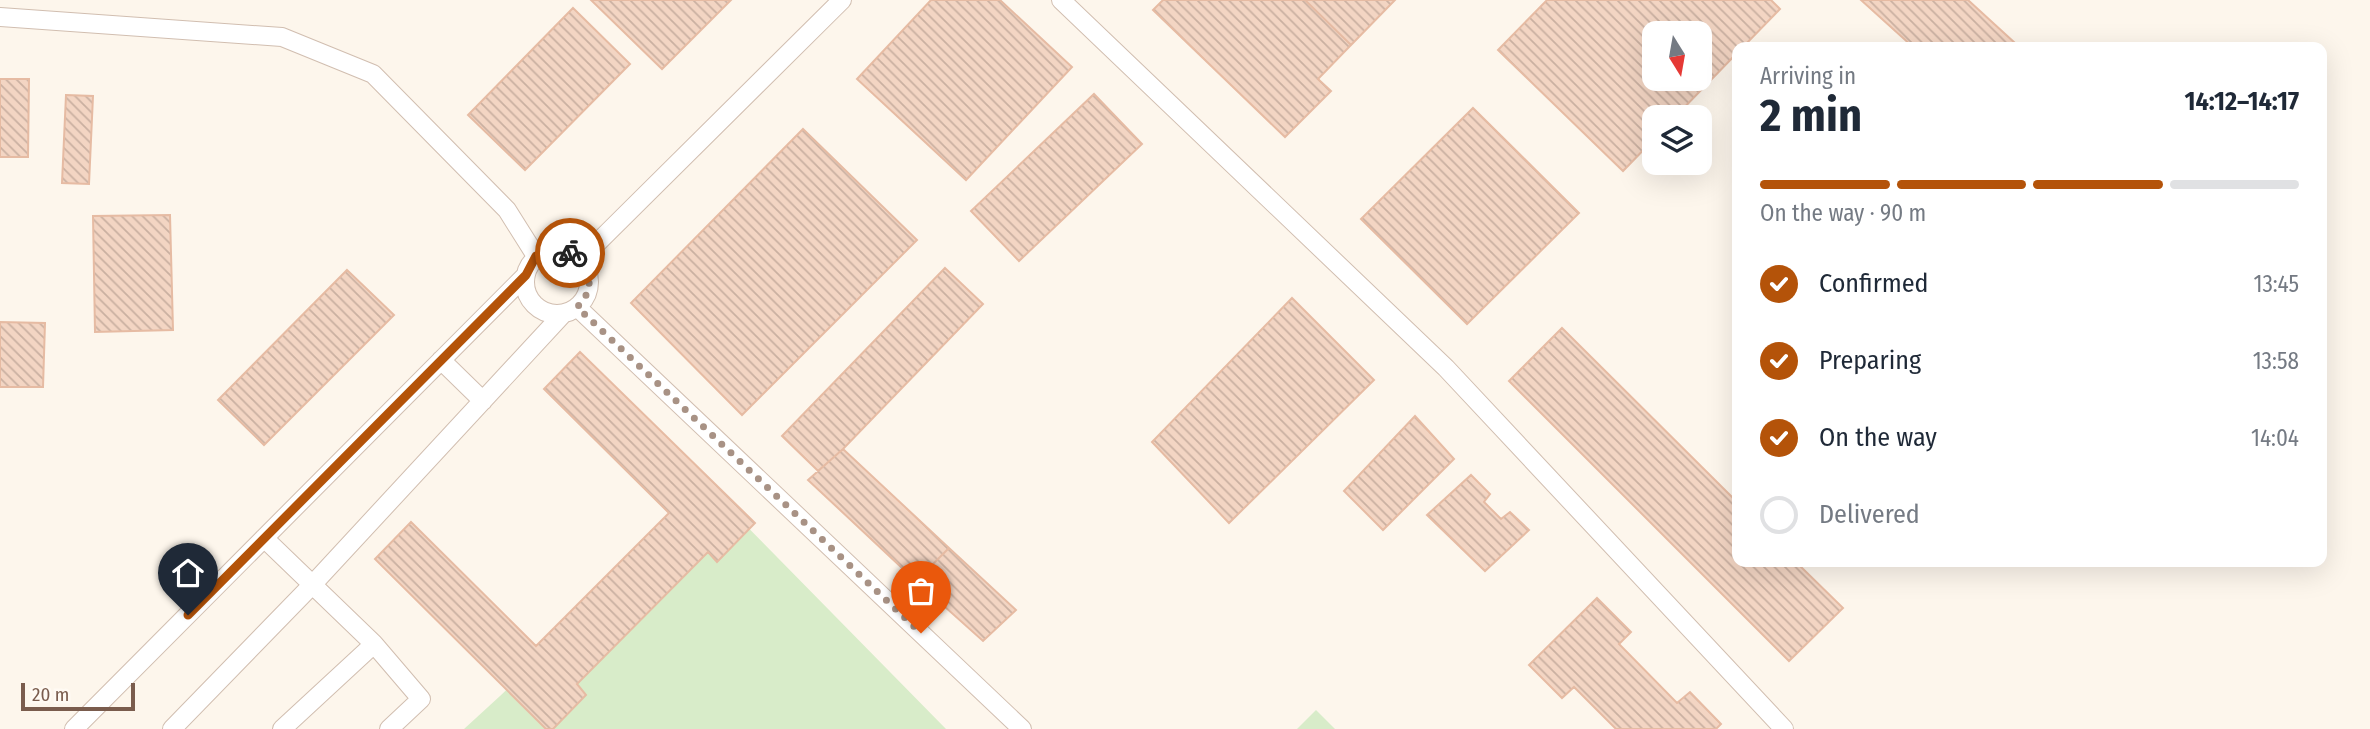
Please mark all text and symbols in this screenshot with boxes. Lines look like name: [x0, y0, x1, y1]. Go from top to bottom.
north arrow: [1642, 21, 1712, 91]
map controls: [1642, 21, 1712, 175]
text: Arriving in: [1760, 62, 1856, 90]
text: 14:12–14:17: [2184, 86, 2299, 117]
text: 2 min: [1760, 88, 1862, 143]
button: layers: [1642, 105, 1712, 175]
text: On the way · 90 m: [1760, 199, 1926, 227]
courier: [535, 218, 605, 288]
icon: bike: [551, 234, 589, 272]
icon: check: [1760, 265, 1798, 303]
text: Confirmed: [1819, 268, 1929, 299]
text: 13:45: [2253, 270, 2299, 298]
icon: check: [1760, 342, 1798, 380]
text: Preparing: [1819, 345, 1921, 376]
text: 13:58: [2253, 347, 2299, 375]
icon: check: [1760, 419, 1798, 457]
text: On the way: [1819, 422, 1937, 453]
text: 14:04: [2251, 424, 2299, 452]
text: Delivered: [1819, 499, 1920, 530]
pin: [158, 543, 218, 615]
icon: home: [169, 554, 207, 592]
pin: [891, 561, 951, 633]
icon: bag: [902, 572, 940, 610]
scale bar: [21, 680, 135, 712]
text: 20 m: [32, 683, 69, 706]

